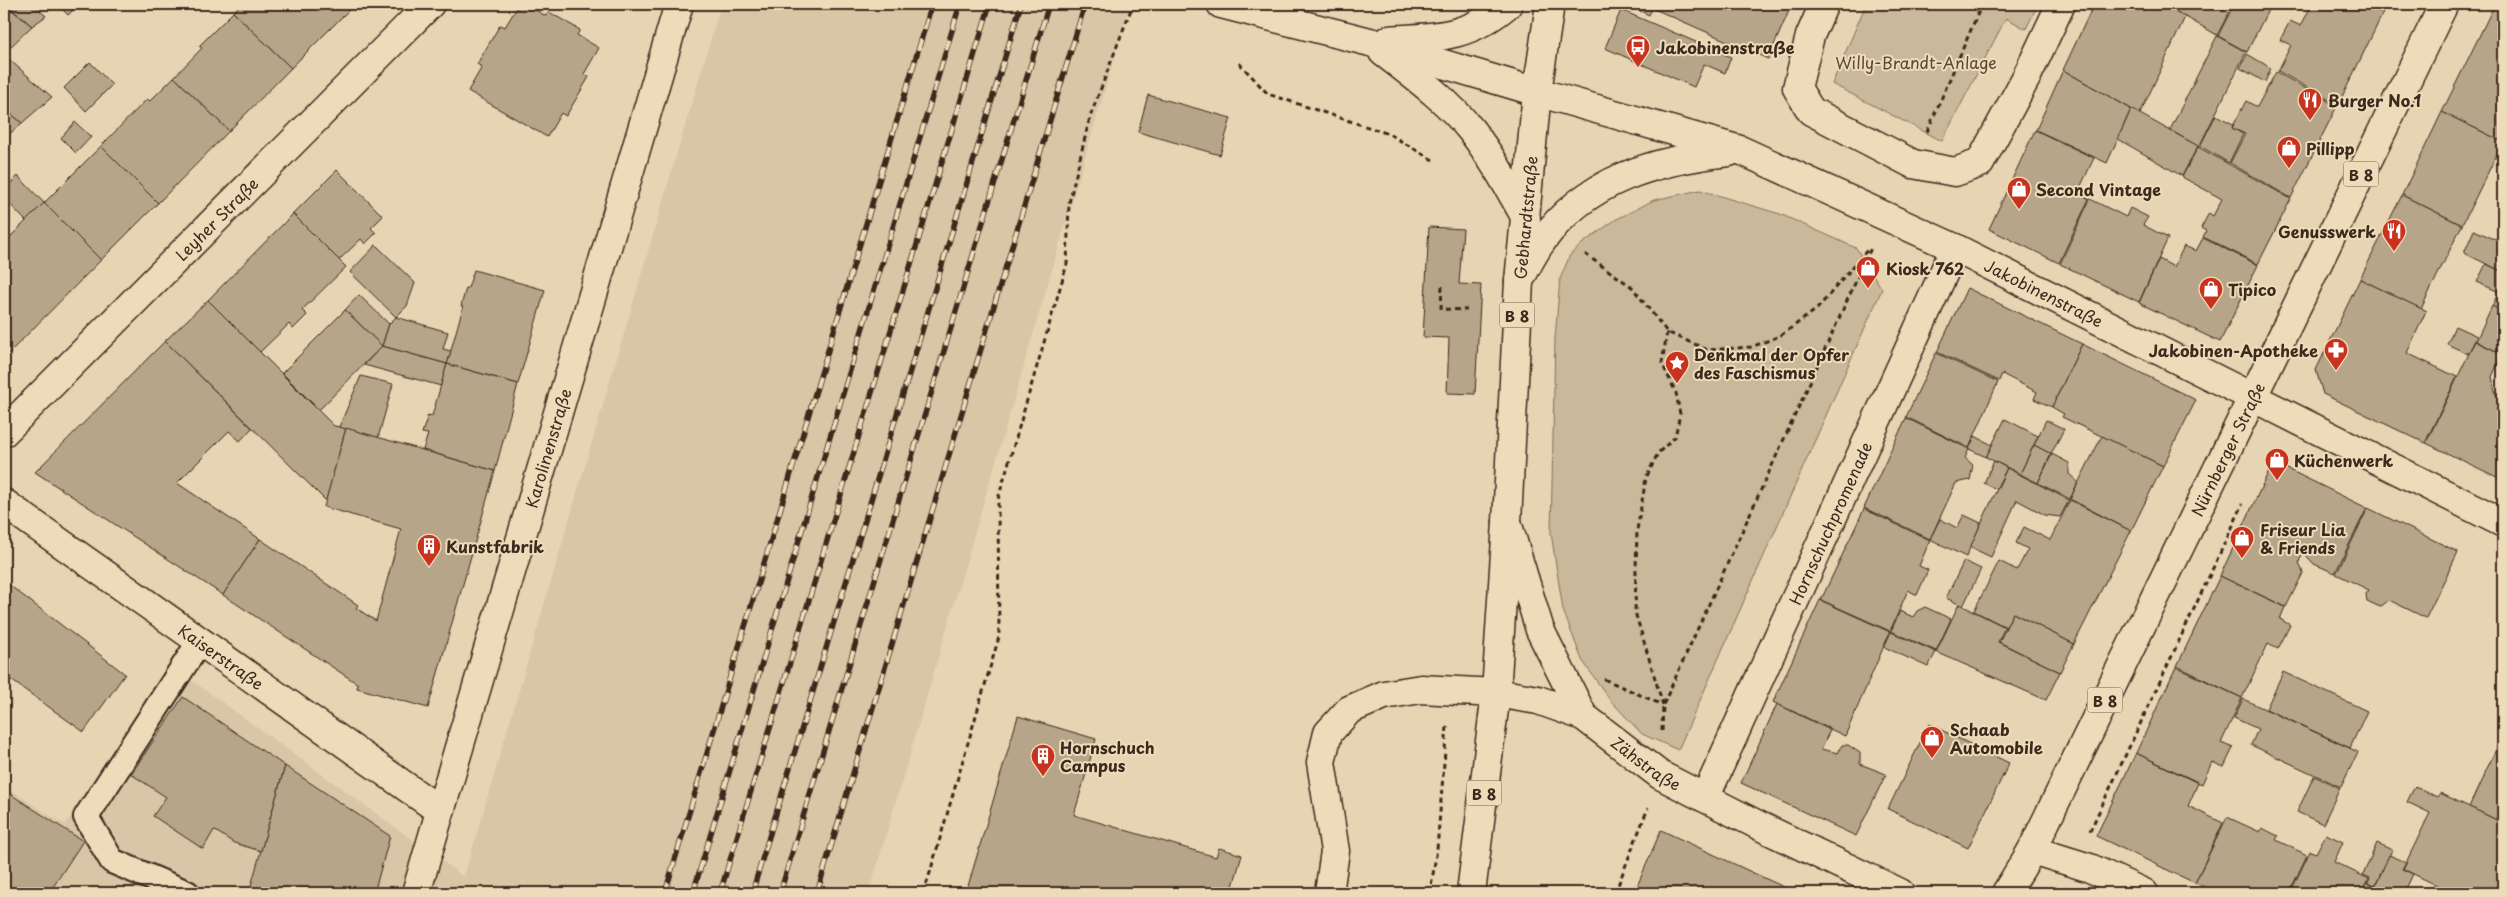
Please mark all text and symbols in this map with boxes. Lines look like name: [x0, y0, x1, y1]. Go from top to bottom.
bus stop icon: Jakobinenstraße: [1625, 34, 1651, 68]
place label: Jakobinenstraße: [1656, 35, 1795, 59]
park label: Willy-Brandt-Anlage: [1835, 50, 1997, 74]
restaurant icon: Burger No.1: [2297, 87, 2323, 121]
place label: Burger No.1: [2328, 88, 2421, 112]
shop icon: Pillipp: [2276, 135, 2302, 169]
place label: Pillipp: [2306, 136, 2355, 160]
street label: Gebhardtstraße: [1507, 155, 1543, 280]
road number: B 8: [2344, 162, 2378, 186]
street label: Leyher Straße: [169, 172, 263, 266]
shop icon: Second Vintage: [2006, 176, 2032, 210]
place label: Second Vintage: [2036, 177, 2161, 201]
restaurant icon: Genusswerk: [2381, 218, 2407, 252]
place label: Genusswerk: [2278, 219, 2376, 243]
street label: Jakobinenstraße: [1981, 253, 2107, 332]
shop icon: Kiosk 762: [1855, 255, 1881, 289]
place label: Kiosk 762: [1886, 256, 1965, 280]
shop icon: Tipico: [2198, 276, 2224, 310]
place label: Tipico: [2228, 277, 2276, 301]
road number: B 8: [1500, 302, 1534, 328]
pharmacy icon: Jakobinen-Apotheke: [2323, 337, 2349, 371]
place label: Jakobinen-Apotheke: [2149, 338, 2318, 362]
place label: Denkmal der Opfer des Faschismus: [1694, 342, 1849, 384]
place icon: Denkmal der Opfer des Faschismus: [1664, 350, 1690, 384]
street label: Nürnberger Straße: [2184, 378, 2270, 520]
street label: Karolinenstraße: [519, 385, 577, 511]
street label: Hornschuchpromenade: [1783, 438, 1877, 608]
shop icon: Küchenwerk: [2264, 447, 2290, 481]
place label: Küchenwerk: [2294, 448, 2393, 472]
place label: Friseur Lia & Friends: [2260, 517, 2346, 559]
shop icon: Friseur Lia & Friends: [2229, 525, 2255, 559]
building icon: Kunstfabrik: [416, 533, 442, 567]
place label: Kunstfabrik: [446, 534, 544, 558]
street label: Kaiserstraße: [174, 618, 269, 695]
road number: B 8: [2088, 688, 2122, 712]
place label: Schaab Automobile: [1950, 717, 2043, 759]
shop icon: Schaab Automobile: [1919, 725, 1945, 759]
street label: Zähstraße: [1606, 730, 1685, 796]
place label: Hornschuch Campus: [1060, 735, 1155, 777]
building icon: Hornschuch Campus: [1030, 743, 1056, 777]
road number: B 8: [1466, 780, 1502, 806]

